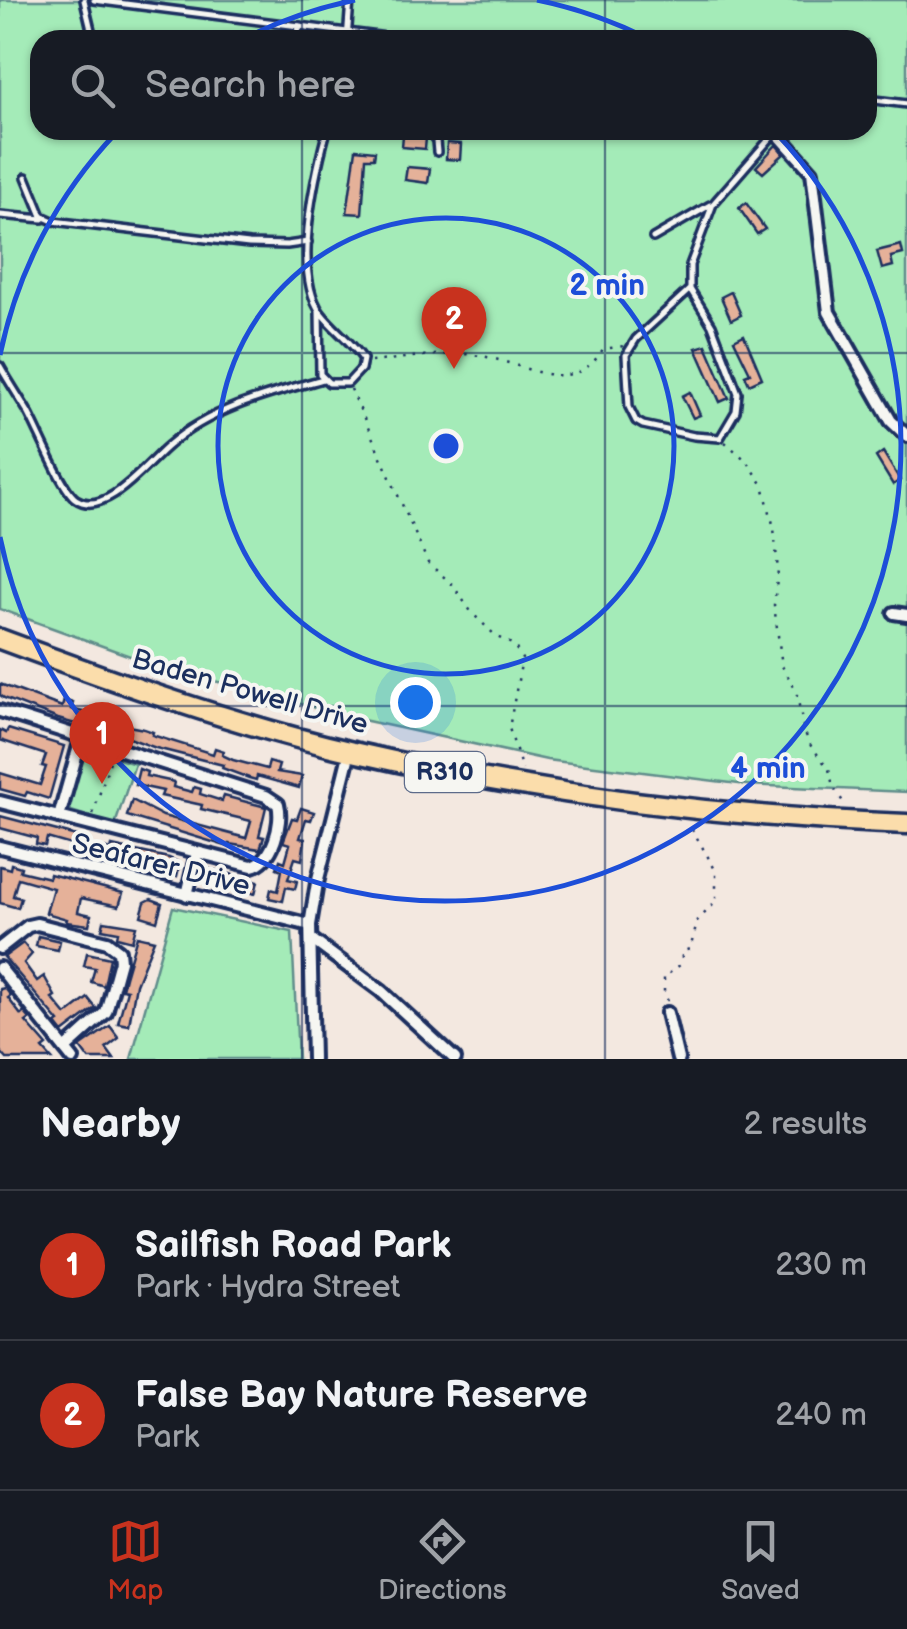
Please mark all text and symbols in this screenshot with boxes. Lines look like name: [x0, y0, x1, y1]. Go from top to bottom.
search box: [30, 30, 877, 140]
icon: search: [65, 58, 120, 113]
text: Search here: [145, 63, 356, 108]
text: 2 min: [569, 268, 645, 304]
pin: 2: [422, 286, 486, 369]
centre of rings: [428, 428, 464, 464]
street label: Baden Powell Drive: [128, 642, 372, 742]
your location: [390, 677, 441, 728]
pin: 1: [70, 702, 134, 784]
text: 4 min: [730, 751, 806, 787]
road number: R310: [405, 752, 485, 792]
street label: Seafarer Drive: [68, 827, 254, 903]
text: Nearby: [40, 1099, 180, 1150]
text: 2 results: [743, 1105, 867, 1144]
text: Sailfish Road Park: [135, 1223, 451, 1268]
text: 1: [66, 1246, 79, 1285]
text: 230 m: [775, 1246, 867, 1285]
text: Park · Hydra Street: [135, 1268, 400, 1307]
text: False Bay Nature Reserve: [135, 1373, 588, 1418]
text: 2: [63, 1396, 82, 1435]
text: 240 m: [775, 1396, 867, 1435]
text: Park: [135, 1418, 199, 1457]
tab: Map: [107, 1514, 164, 1607]
tab: Directions: [378, 1514, 507, 1607]
tab: Saved: [721, 1514, 800, 1607]

